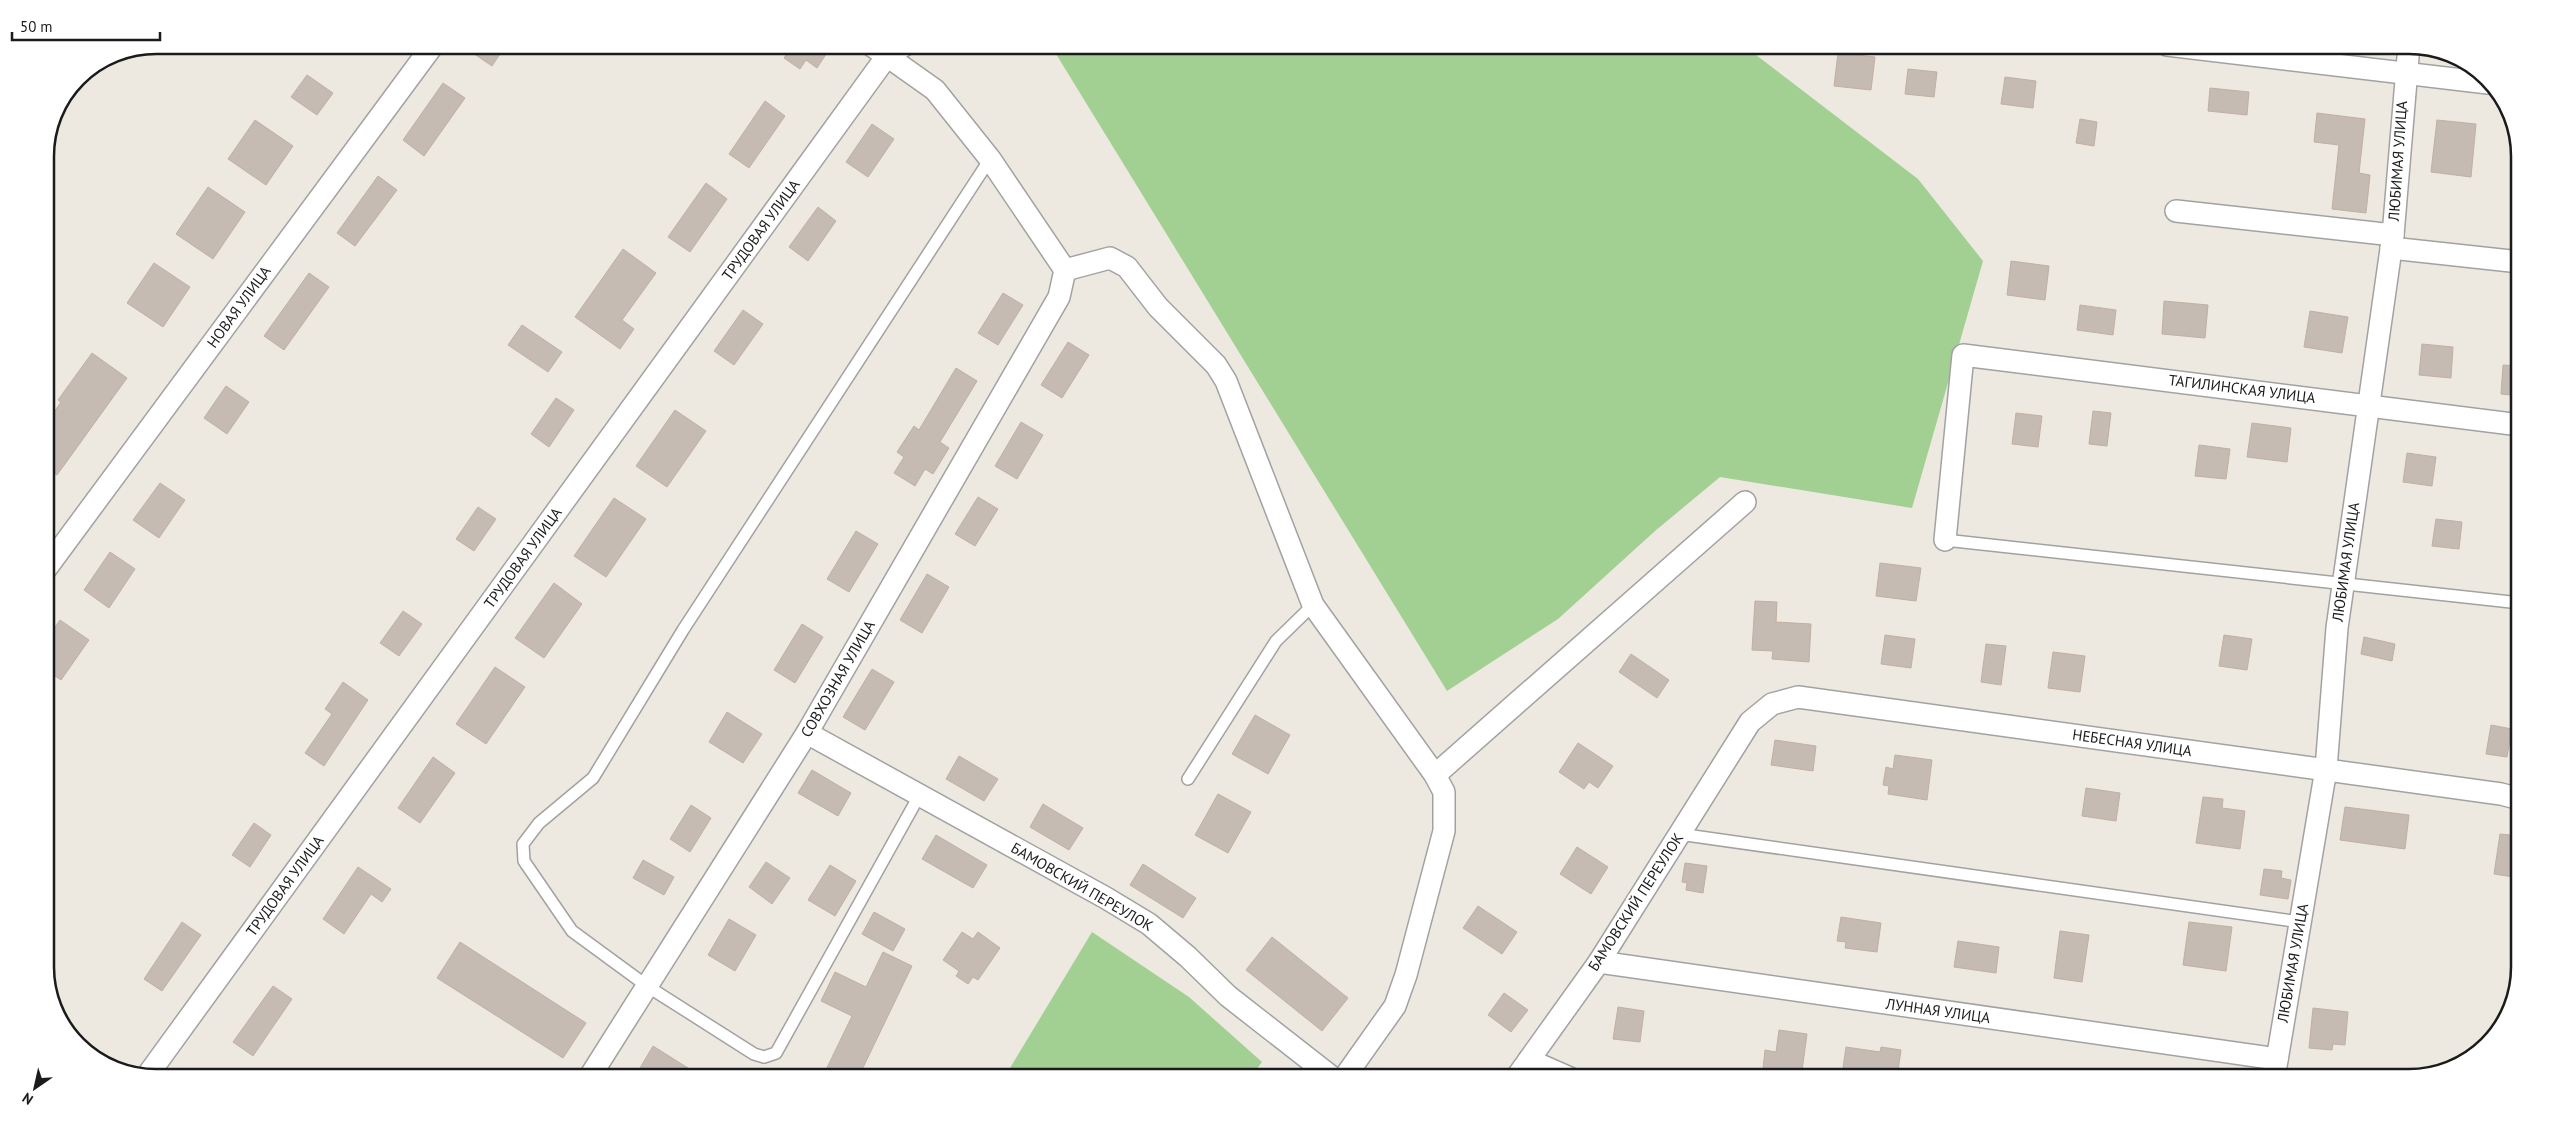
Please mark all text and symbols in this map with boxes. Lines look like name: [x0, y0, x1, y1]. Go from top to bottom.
scale bar: [12, 10, 160, 42]
text: 50 m: [20, 17, 53, 36]
street label: ЛЮБИМАЯ УЛИЦА: [2384, 100, 2411, 223]
street label: ТРУДОВАЯ УЛИЦА: [718, 175, 804, 284]
street label: НОВАЯ УЛИЦА: [203, 262, 275, 351]
street label: ТАГИЛИНСКАЯ УЛИЦА: [2168, 370, 2317, 407]
street label: ЛЮБИМАЯ УЛИЦА: [2328, 501, 2363, 624]
street label: ТРУДОВАЯ УЛИЦА: [480, 503, 566, 612]
street label: СОВХОЗНАЯ УЛИЦА: [796, 617, 879, 741]
street label: НЕБЕСНАЯ УЛИЦА: [2071, 725, 2193, 760]
street label: БАМОВСКИЙ ПЕРЕУЛОК: [1584, 829, 1687, 974]
street label: ТРУДОВАЯ УЛИЦА: [242, 831, 328, 940]
street label: БАМОВСКИЙ ПЕРЕУЛОК: [1008, 838, 1157, 935]
street label: ЛЮБИМАЯ УЛИЦА: [2273, 902, 2312, 1025]
street label: ЛУННАЯ УЛИЦА: [1884, 994, 1992, 1027]
north arrow: [10, 1063, 60, 1113]
text: N: [19, 1089, 37, 1109]

